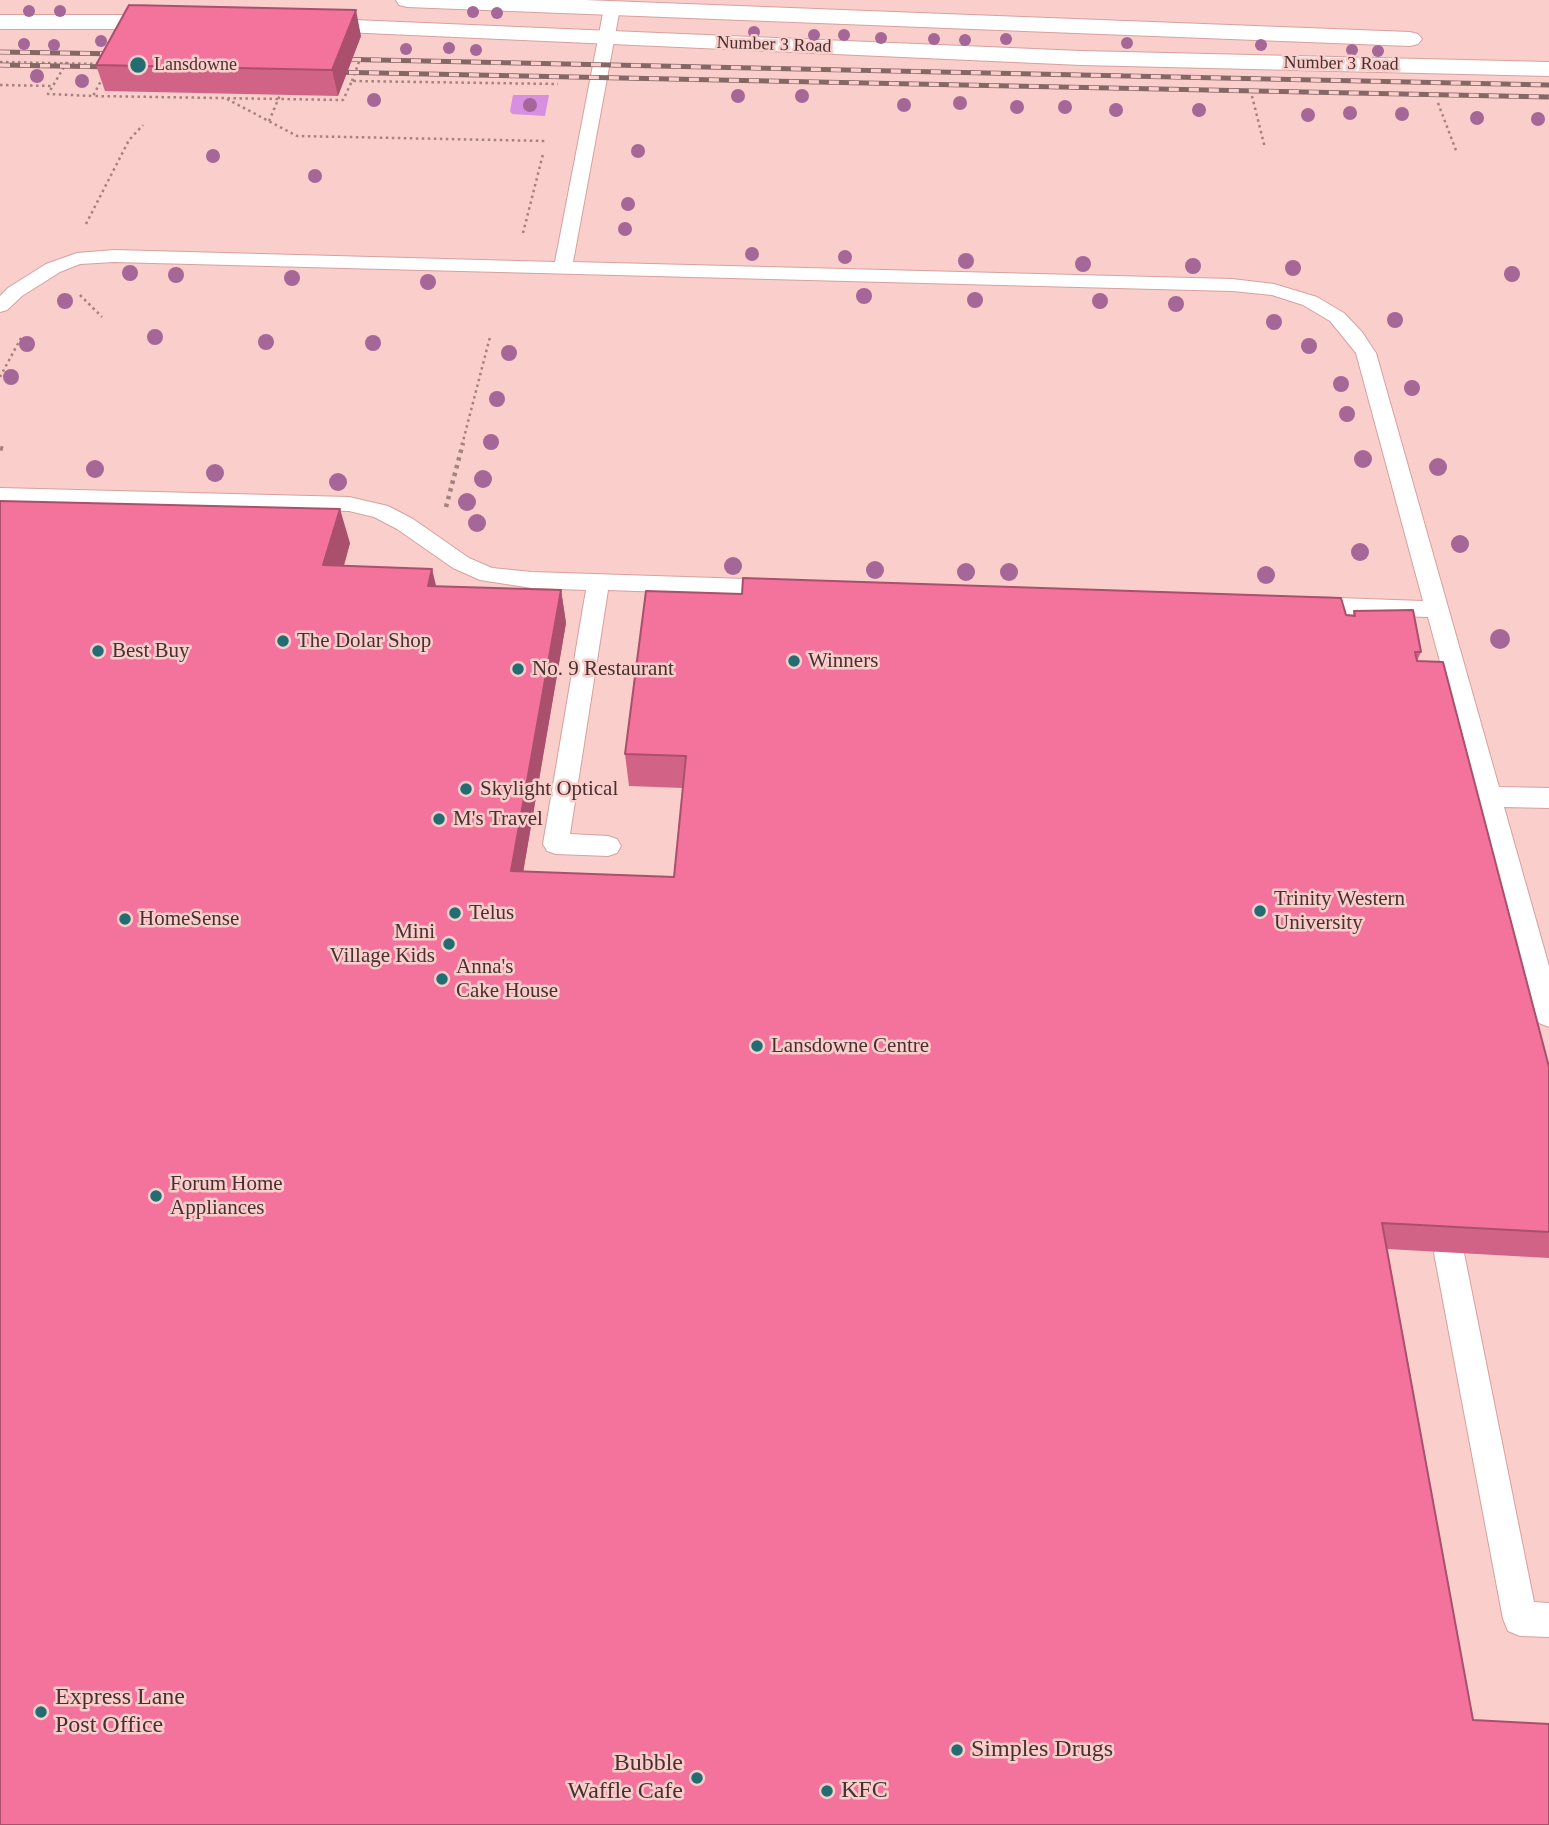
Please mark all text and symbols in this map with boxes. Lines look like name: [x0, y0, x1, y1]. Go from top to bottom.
street label: Number 3 Road: [716, 32, 832, 58]
street label: Number 3 Road: [1283, 52, 1399, 76]
place label: Lansdowne: [154, 54, 237, 76]
marker: Lansdowne: [128, 55, 148, 75]
place label: The Dolar Shop: [297, 628, 431, 654]
marker: The Dolar Shop: [275, 633, 291, 649]
place label: Best Buy: [112, 638, 190, 664]
marker: Best Buy: [90, 643, 106, 659]
place label: Winners: [808, 648, 878, 674]
marker: Winners: [786, 653, 802, 669]
place label: No. 9 Restaurant: [532, 656, 674, 682]
marker: No. 9 Restaurant: [510, 661, 526, 677]
place label: Skylight Optical: [480, 776, 618, 802]
marker: Skylight Optical: [458, 781, 474, 797]
place label: M's Travel: [453, 806, 543, 832]
marker: M's Travel: [431, 811, 447, 827]
place label: Trinity Western University: [1274, 886, 1405, 936]
place label: Telus: [469, 900, 514, 926]
marker: Trinity Western University: [1252, 903, 1268, 919]
marker: Telus: [447, 905, 463, 921]
place label: HomeSense: [139, 906, 239, 932]
marker: HomeSense: [117, 911, 133, 927]
place label: Mini Village Kids: [330, 919, 435, 969]
marker: Mini Village Kids: [441, 936, 457, 952]
place label: Anna's Cake House: [456, 954, 558, 1004]
marker: Anna's Cake House: [434, 971, 450, 987]
place label: Lansdowne Centre: [771, 1033, 929, 1059]
marker: Lansdowne Centre: [749, 1038, 765, 1054]
place label: Forum Home Appliances: [170, 1171, 283, 1221]
marker: Forum Home Appliances: [148, 1188, 164, 1204]
place label: Express Lane Post Office: [55, 1684, 185, 1740]
marker: Express Lane Post Office: [33, 1704, 49, 1720]
place label: Simples Drugs: [971, 1736, 1113, 1764]
marker: Simples Drugs: [949, 1742, 965, 1758]
place label: Bubble Waffle Cafe: [567, 1750, 683, 1806]
marker: Bubble Waffle Cafe: [689, 1770, 705, 1786]
place label: KFC: [841, 1777, 888, 1805]
marker: KFC: [819, 1783, 835, 1799]

